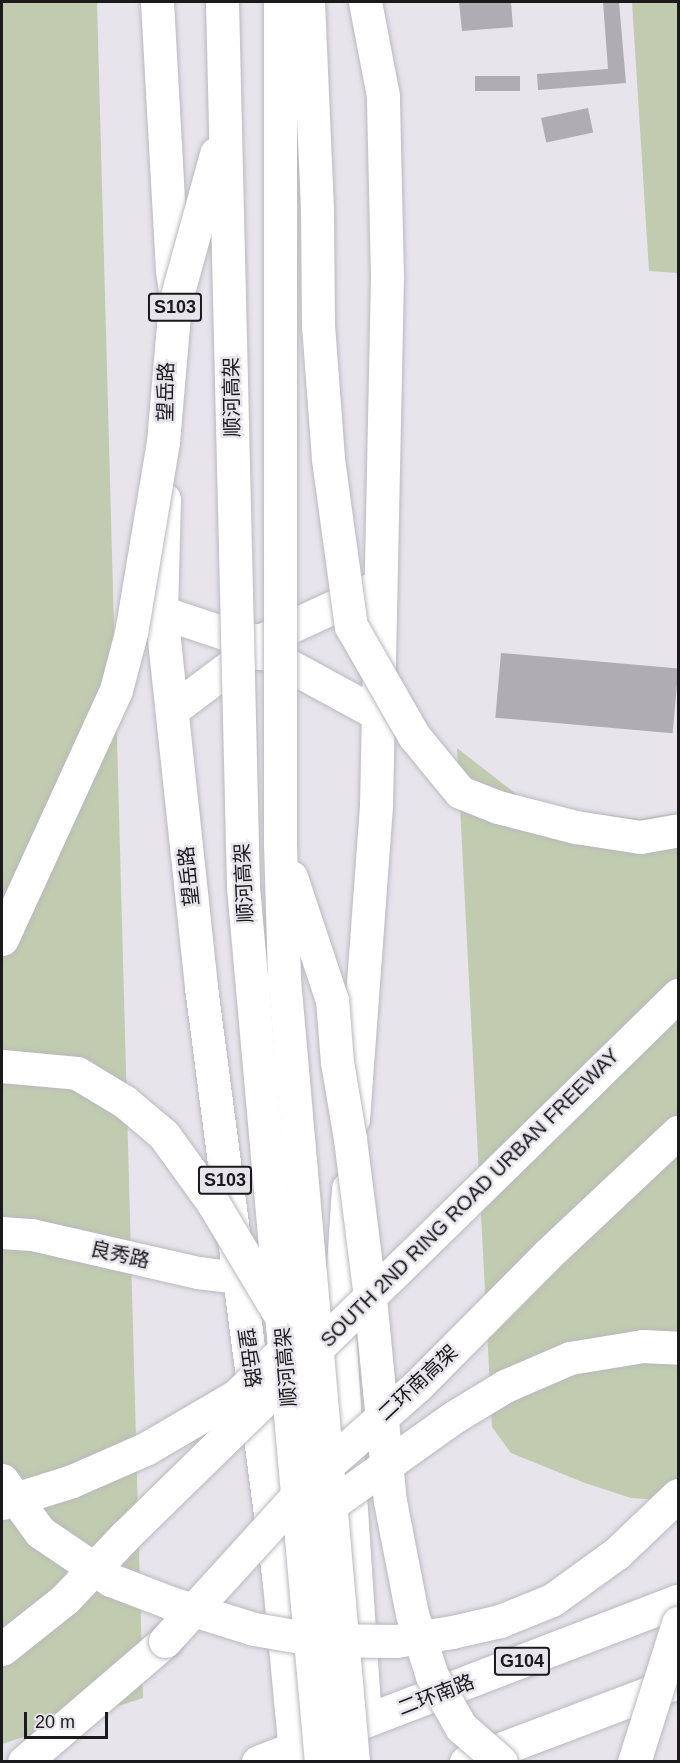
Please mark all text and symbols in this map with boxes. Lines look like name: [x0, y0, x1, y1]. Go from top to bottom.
road number: S103: [146, 292, 204, 322]
street label: 顺河高架: [219, 357, 245, 437]
street label: 望岳路: [153, 362, 179, 422]
street label: 顺河高架: [230, 842, 258, 924]
street label: 望岳路: [174, 845, 204, 907]
street label: SOUTH 2ND RING ROAD URBAN FREEWAY: [316, 1044, 624, 1352]
road number: S103: [196, 1165, 254, 1195]
street label: 良秀路: [88, 1237, 152, 1273]
street label: 顺河高架: [271, 1326, 301, 1408]
street label: 望岳路: [233, 1327, 265, 1389]
street label: 二环南高架: [373, 1340, 463, 1426]
road number: G104: [494, 1646, 550, 1676]
street label: 二环南路: [394, 1669, 478, 1721]
scale bar: [27, 1700, 111, 1738]
text: 20 m: [35, 1712, 75, 1732]

